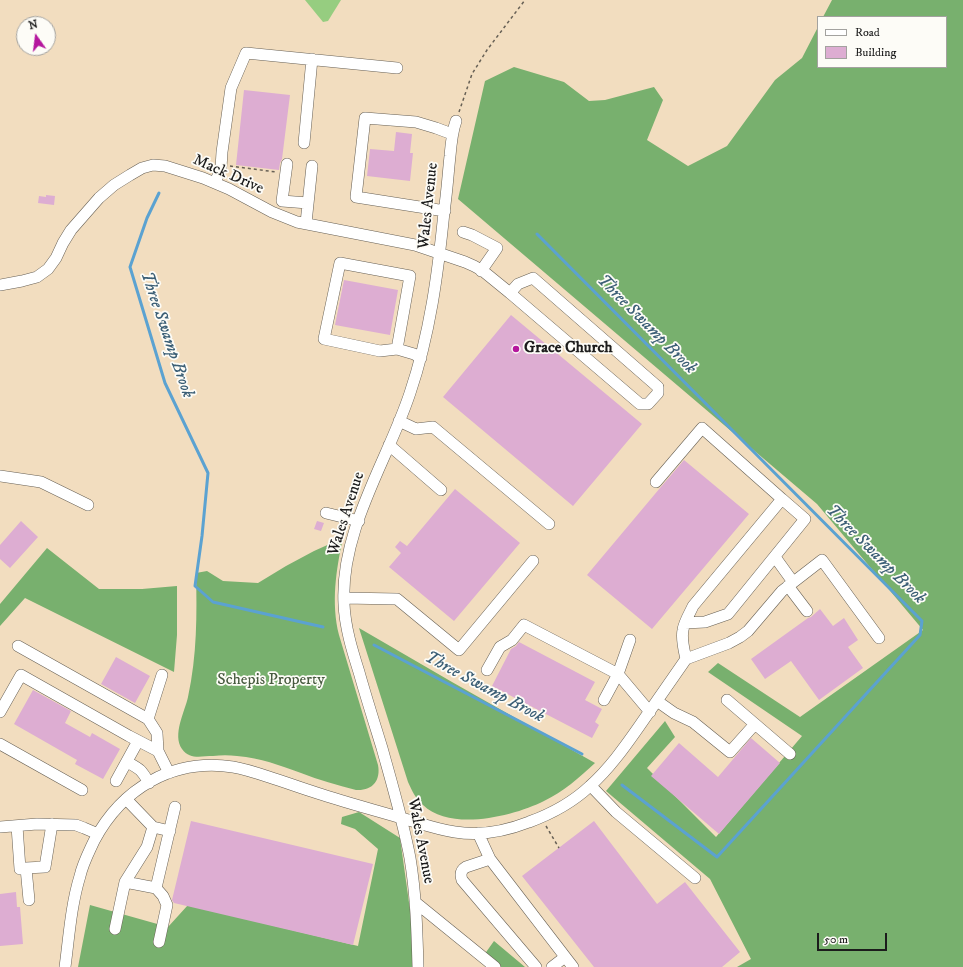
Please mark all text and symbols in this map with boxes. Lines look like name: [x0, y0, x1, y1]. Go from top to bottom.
north arrow: [16, 16, 56, 56]
legend: [817, 16, 947, 68]
text: N: [27, 17, 39, 33]
text: Road: [855, 25, 880, 40]
text: Building: [855, 45, 896, 60]
street label: Mack Drive: [190, 151, 266, 199]
street label: Wales Avenue: [415, 162, 443, 250]
water label: Three Swamp Brook: [135, 269, 197, 401]
water label: Three Swamp Brook: [592, 271, 700, 379]
place label: Grace Church: [524, 339, 613, 359]
marker: Grace Church: [511, 344, 521, 354]
street label: Wales Avenue: [324, 470, 370, 558]
water label: Three Swamp Brook: [821, 501, 929, 609]
water label: Three Swamp Brook: [421, 648, 547, 728]
park label: Schepis Property: [217, 671, 325, 691]
street label: Wales Avenue: [402, 797, 438, 885]
scale bar: [819, 925, 889, 951]
text: 50 m: [824, 932, 848, 947]

